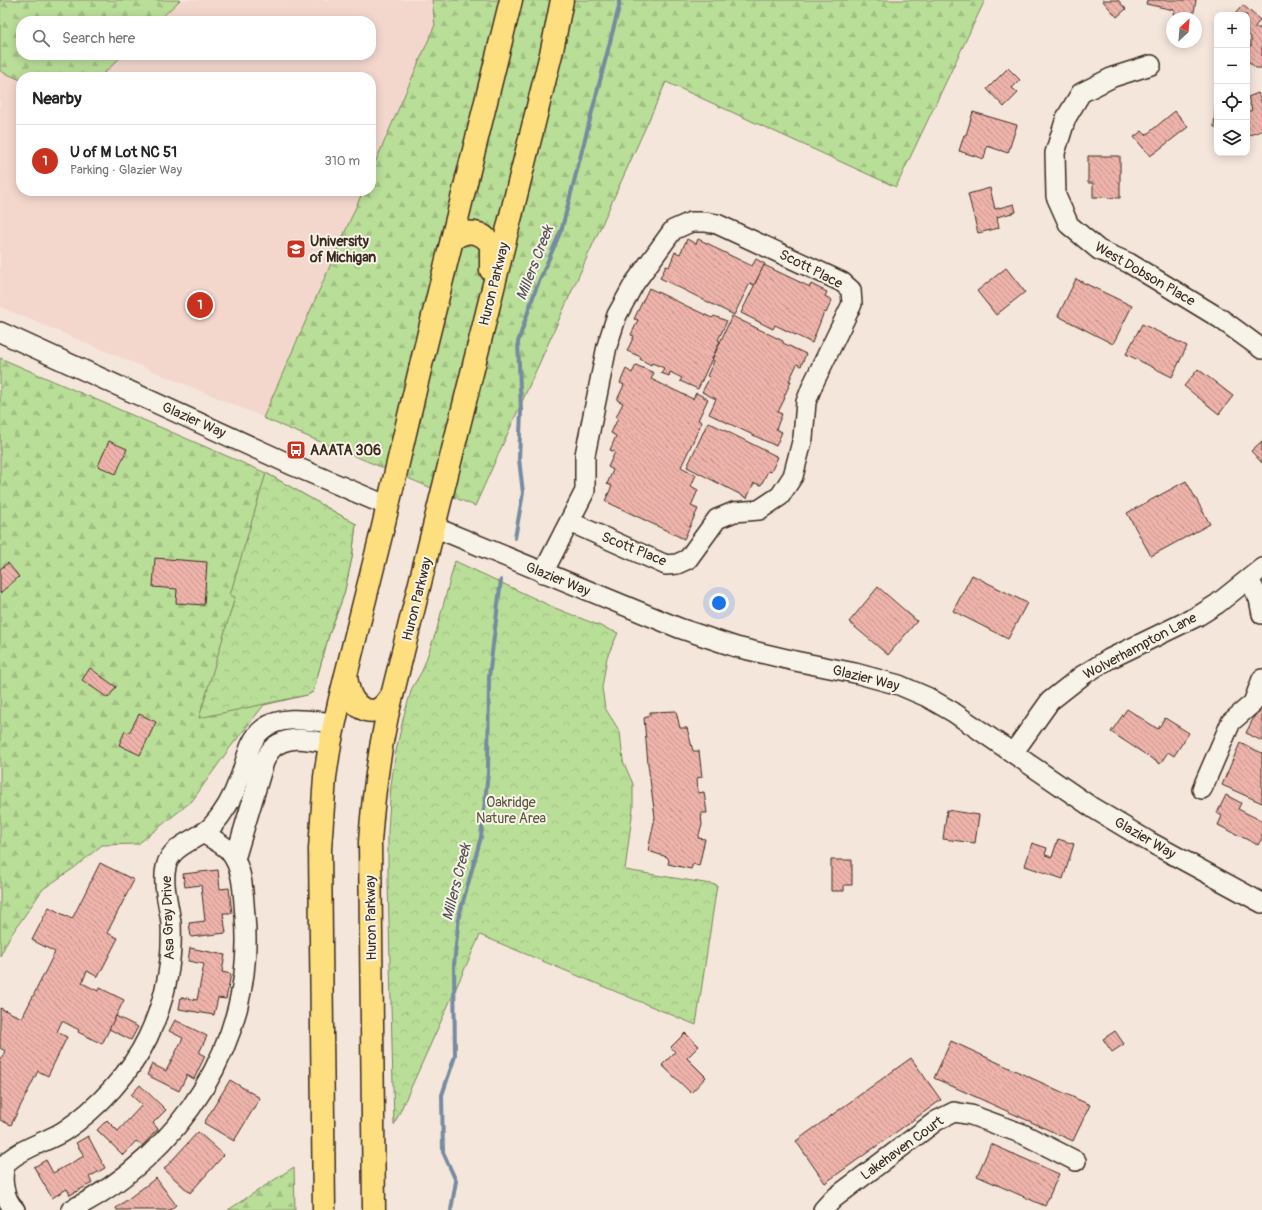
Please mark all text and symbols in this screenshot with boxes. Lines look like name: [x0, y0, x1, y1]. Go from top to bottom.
north arrow: [1166, 12, 1202, 48]
map controls: [1214, 12, 1250, 156]
button: +: [1214, 12, 1250, 48]
search box: [16, 16, 376, 60]
icon: search: [30, 27, 52, 49]
text: Search here: [62, 29, 135, 48]
button: −: [1214, 48, 1250, 84]
button: locate: [1214, 84, 1250, 120]
text: Nearby: [32, 88, 81, 109]
button: layers: [1214, 120, 1250, 156]
text: U of M Lot NC 51: [70, 143, 177, 162]
text: 1: [42, 153, 48, 169]
text: 310 m: [324, 153, 360, 169]
text: Parking · Glazier Way: [70, 162, 182, 178]
water label: Millers Creek: [512, 221, 559, 303]
place label: University of Michigan: [309, 233, 376, 266]
school or university icon: University of Michigan: [285, 238, 307, 260]
street label: West Dobson Place: [1092, 238, 1198, 310]
street label: Huron Parkway: [475, 240, 513, 327]
street label: Scott Place: [777, 246, 846, 292]
pin: 1: [187, 290, 213, 320]
street label: Glazier Way: [159, 398, 229, 442]
bus stop icon: AAATA 306: [285, 439, 307, 461]
place label: AAATA 306: [310, 442, 381, 459]
street label: Scott Place: [599, 528, 669, 570]
street label: Huron Parkway: [398, 555, 436, 642]
street label: Glazier Way: [523, 558, 593, 600]
your location: [709, 593, 729, 613]
street label: Wolverhampton Lane: [1080, 609, 1200, 683]
street label: Glazier Way: [831, 662, 901, 694]
park label: Oakridge Nature Area: [476, 794, 546, 827]
street label: Glazier Way: [1111, 814, 1179, 862]
water label: Millers Creek: [438, 840, 476, 922]
street label: Asa Gray Drive: [158, 875, 178, 961]
street label: Huron Parkway: [362, 875, 380, 961]
street label: Lakehaven Court: [857, 1112, 947, 1184]

